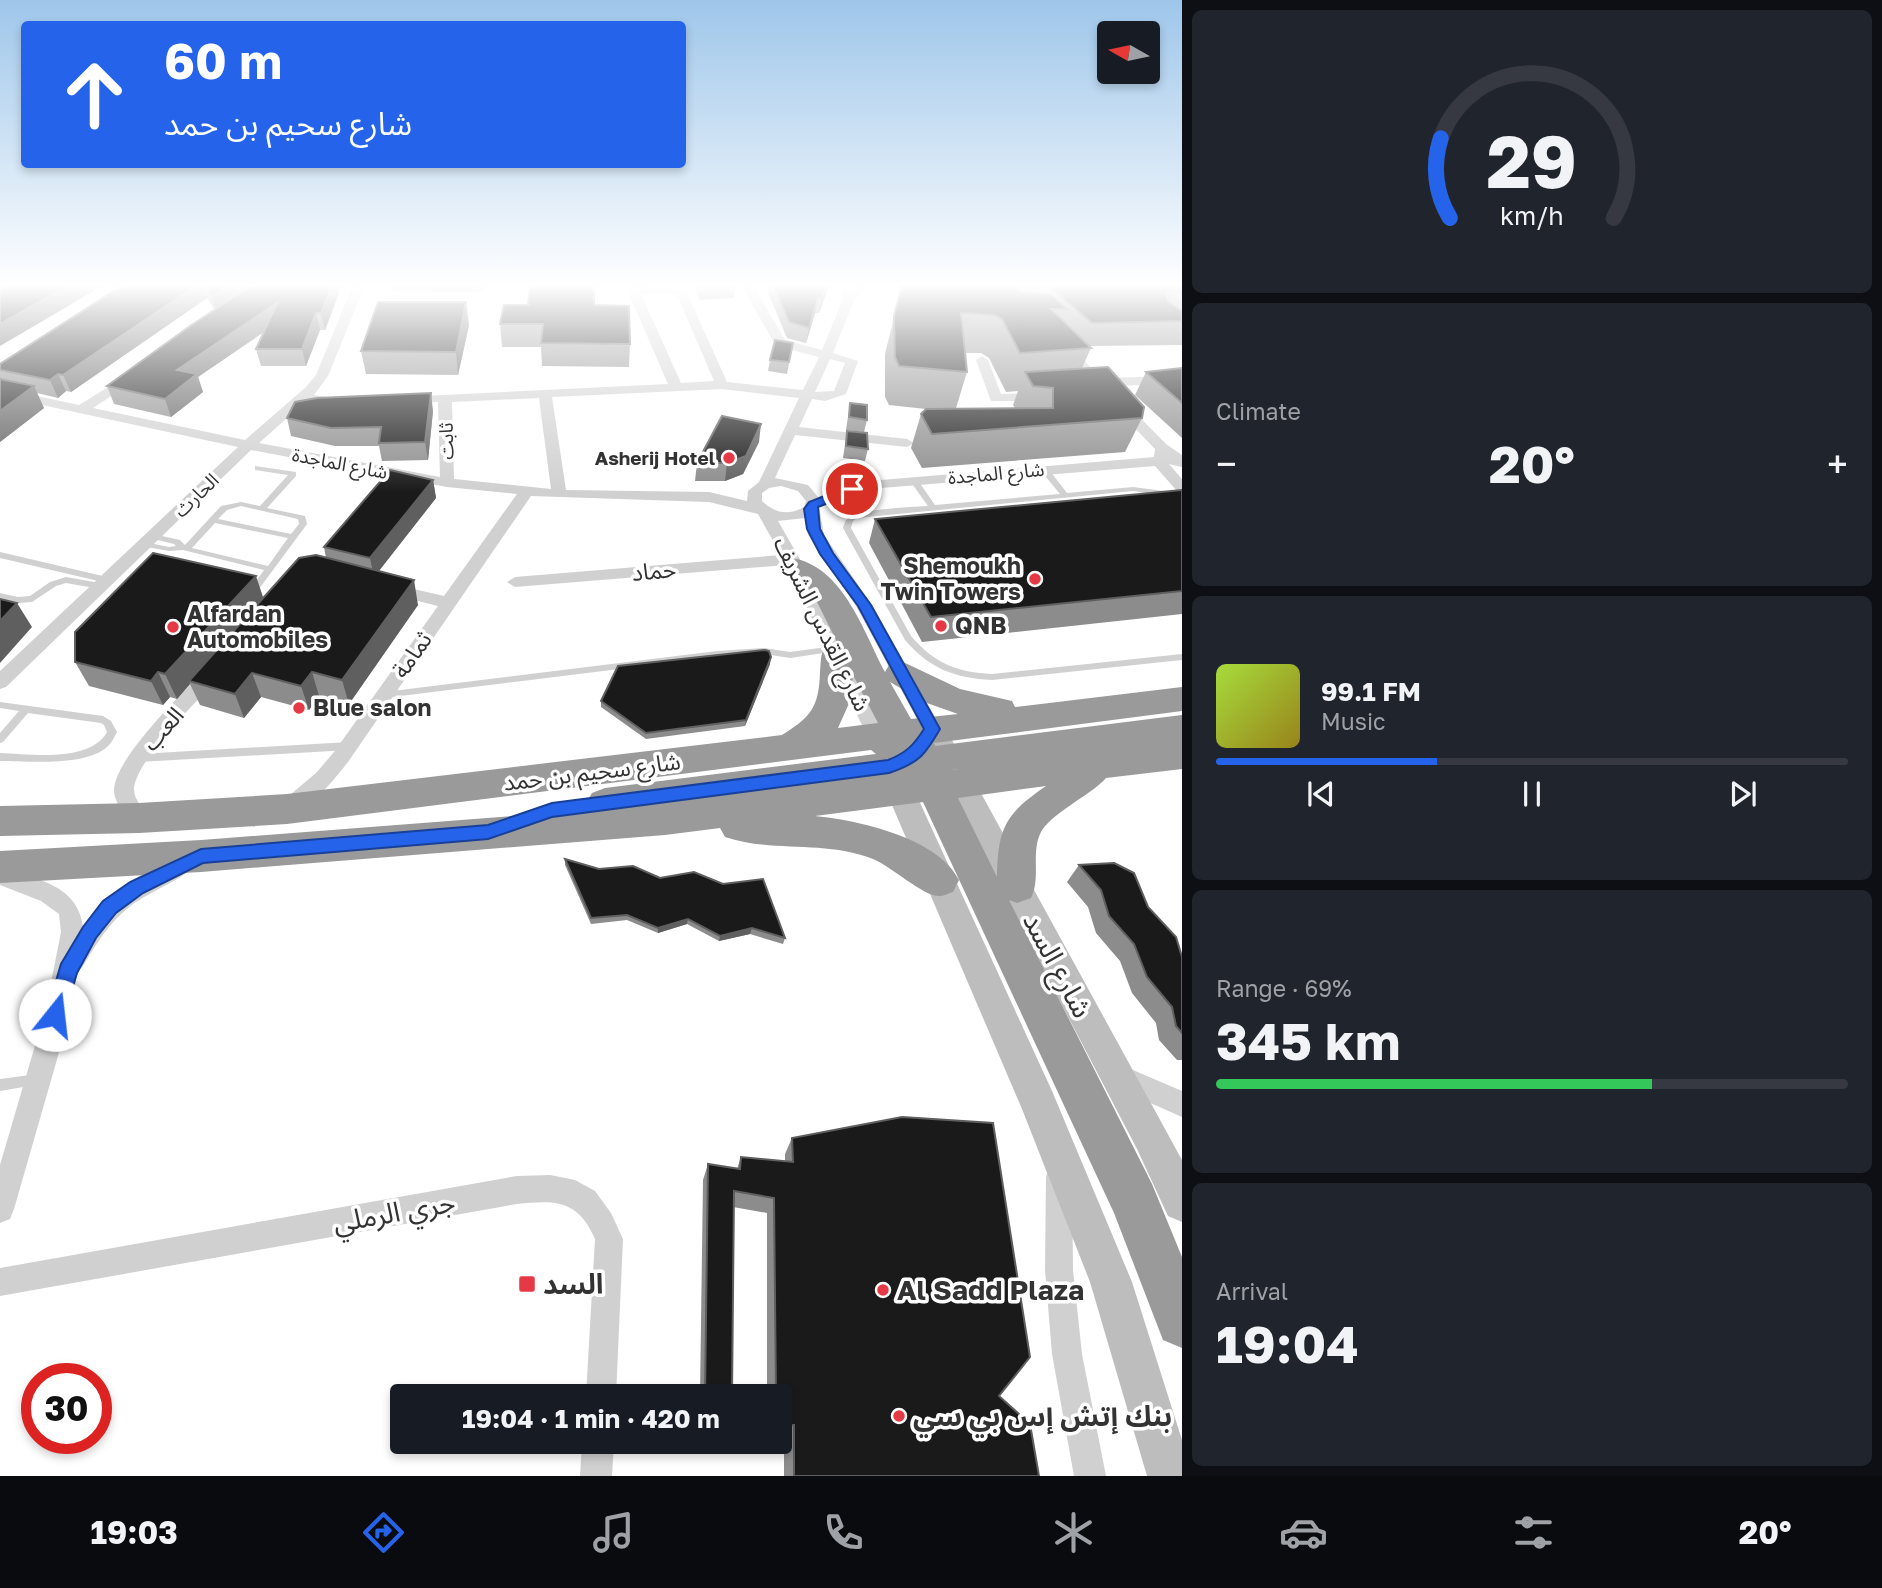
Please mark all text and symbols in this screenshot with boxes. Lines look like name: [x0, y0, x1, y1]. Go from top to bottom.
north arrow: [1097, 21, 1160, 84]
map controls: [1097, 21, 1160, 84]
text: 60 m: [164, 31, 282, 90]
icon: ahead: [49, 49, 140, 140]
text: شارع سحيم بن حمد: [164, 104, 412, 142]
text: 29: [1487, 117, 1577, 204]
text: km/h: [1500, 199, 1564, 230]
text: Climate: [1216, 397, 1301, 425]
street label: ثابت: [434, 422, 457, 460]
text: 20°: [1489, 432, 1575, 494]
text: −: [1216, 441, 1237, 486]
text: +: [1827, 441, 1848, 486]
street label: شارع الماجدة: [290, 442, 390, 486]
place label: Asherij Hotel: [595, 446, 715, 469]
marker: Asherij Hotel: [721, 450, 737, 466]
street label: شارع الماجدة: [947, 457, 1045, 491]
pin: [822, 459, 882, 519]
street label: الحارث: [169, 468, 223, 522]
icon: arrive: [833, 470, 871, 508]
street label: شارع القدس الشريف: [765, 532, 877, 717]
place label: Shemoukh Twin Towers: [881, 551, 1021, 605]
street label: حماد: [631, 554, 677, 586]
marker: Shemoukh Twin Towers: [1027, 571, 1043, 587]
place label: Alfardan Automobiles: [187, 599, 328, 653]
place label: QNB: [955, 611, 1006, 639]
marker: QNB: [933, 618, 949, 634]
marker: Alfardan Automobiles: [165, 619, 181, 635]
street label: ثمامة: [385, 626, 437, 683]
text: 99.1 FM: [1321, 676, 1421, 707]
place label: Blue salon: [313, 693, 431, 721]
marker: Blue salon: [291, 700, 307, 716]
street label: العب: [136, 701, 189, 756]
text: Music: [1321, 707, 1386, 735]
street label: شارع سحيم بن حمد: [502, 746, 683, 800]
icon: previous: [1302, 775, 1340, 813]
icon: pause: [1513, 775, 1551, 813]
icon: next: [1724, 775, 1762, 813]
street label: شارع السد: [1013, 907, 1100, 1025]
text: Range · 69%: [1216, 974, 1352, 1002]
position arrow: [18, 978, 92, 1052]
text: 345 km: [1216, 1009, 1401, 1071]
street label: جري الرملي: [330, 1185, 459, 1244]
place label: السد: [543, 1267, 603, 1300]
place label: Al Sadd Plaza: [897, 1273, 1084, 1306]
marker: السد: [517, 1274, 537, 1294]
text: Arrival: [1216, 1277, 1288, 1305]
marker: Al Sadd Plaza: [875, 1282, 891, 1298]
text: 19:04: [1216, 1312, 1359, 1374]
speed limit sign: 30: [21, 1363, 112, 1454]
place label: بنك إتش إس بي سي: [913, 1399, 1172, 1438]
text: 19:04 · 1 min · 420 m: [462, 1403, 720, 1434]
marker: بنك إتش إس بي سي: [891, 1408, 907, 1424]
icon: directions: [359, 1508, 408, 1557]
icon: music: [589, 1508, 638, 1557]
icon: phone: [819, 1508, 868, 1557]
icon: climate: [1049, 1508, 1098, 1557]
icon: car: [1279, 1508, 1328, 1557]
icon: filters: [1509, 1508, 1558, 1557]
text: 19:03: [90, 1513, 178, 1551]
text: 20°: [1739, 1513, 1791, 1551]

